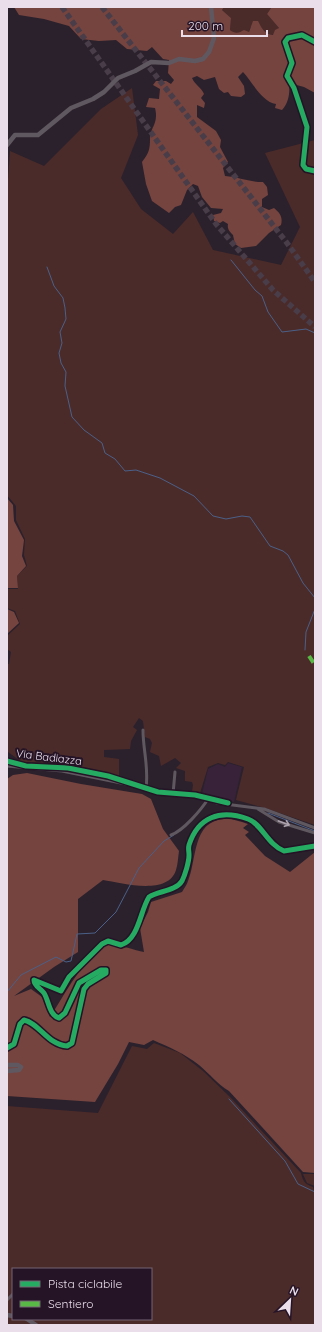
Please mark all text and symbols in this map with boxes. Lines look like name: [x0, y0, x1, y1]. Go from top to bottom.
scale bar: [182, 12, 267, 38]
text: 200 m: [188, 18, 223, 33]
street label: Via Badiazza: [15, 746, 83, 768]
one-way arrow: [278, 820, 290, 828]
legend: [12, 1268, 152, 1320]
text: Pista ciclabile: [48, 1276, 122, 1291]
north arrow: [270, 1280, 310, 1320]
text: N: [288, 1283, 301, 1299]
text: Sentiero: [48, 1296, 93, 1311]

